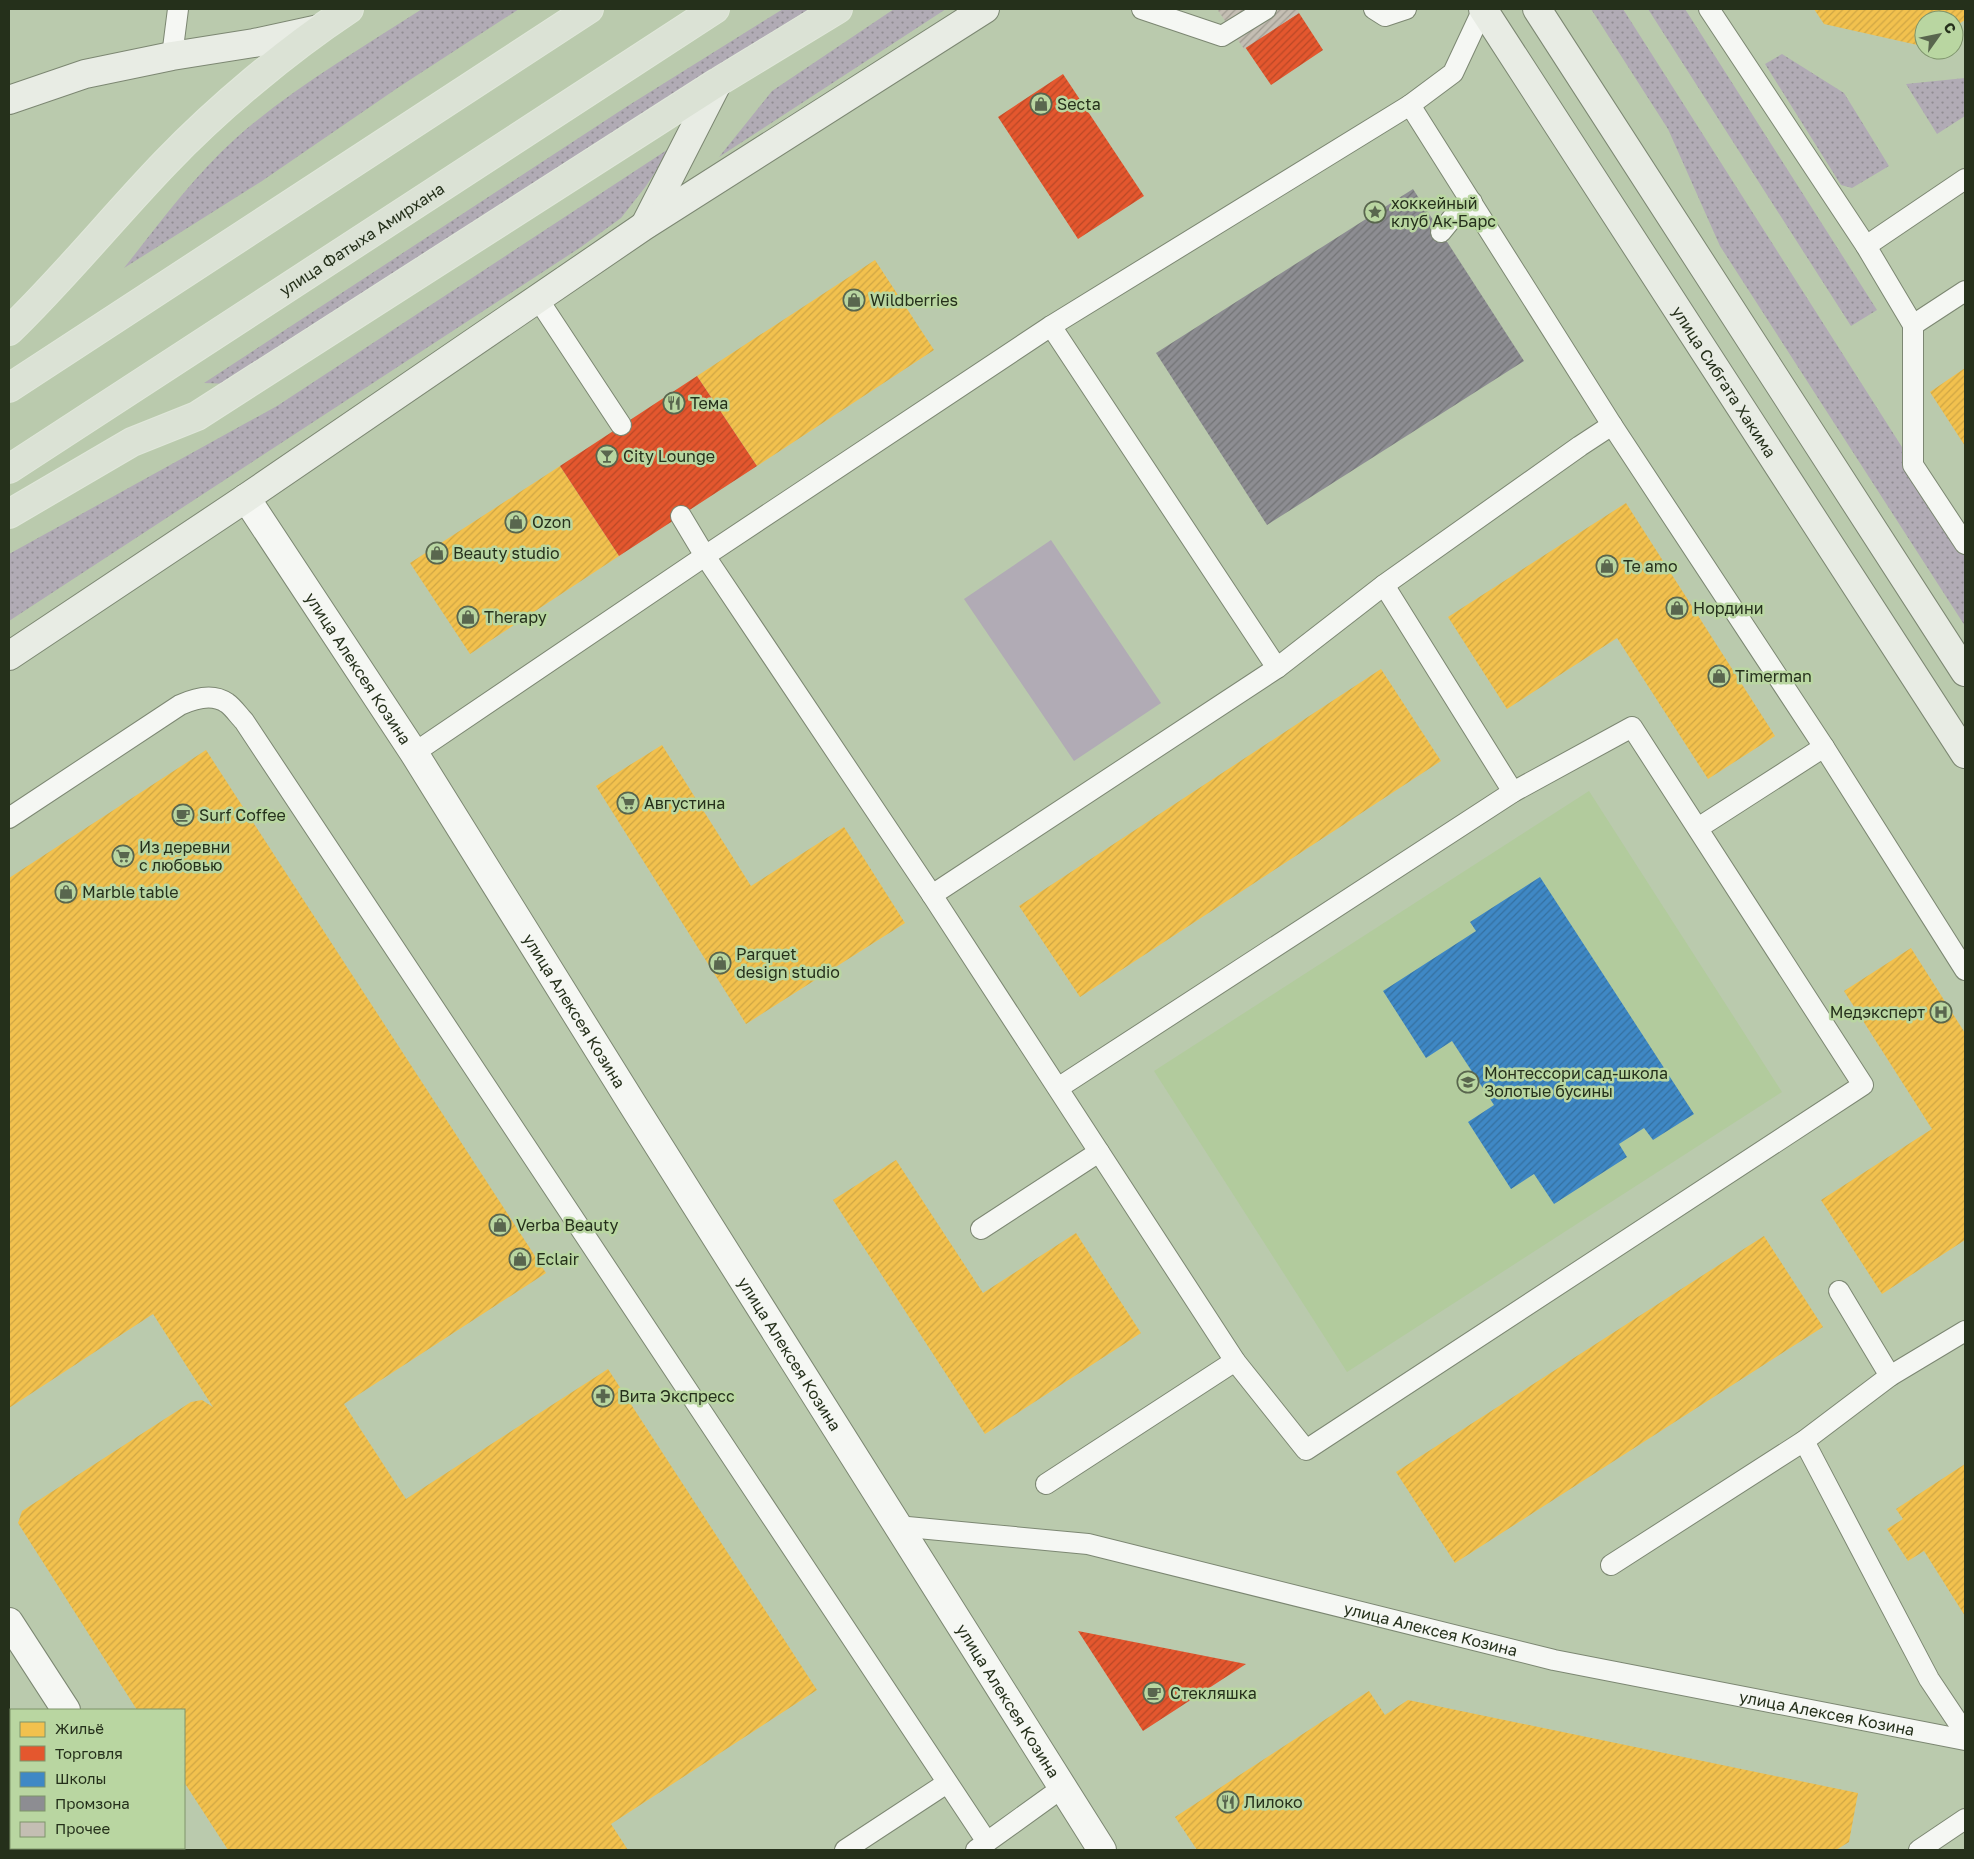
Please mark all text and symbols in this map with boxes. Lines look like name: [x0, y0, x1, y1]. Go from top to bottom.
north arrow: [1914, 10, 1964, 60]
text: С: [1940, 19, 1960, 36]
shop icon: Secta: [1029, 92, 1053, 116]
place label: Secta: [1057, 94, 1101, 114]
street label: улица Фатыха Амирхана: [275, 178, 448, 300]
place label: хоккейный клуб Ак-Барс: [1391, 193, 1496, 231]
place icon: хоккейный клуб Ак-Барс: [1363, 200, 1387, 224]
shop icon: Wildberries: [842, 288, 866, 312]
place label: Wildberries: [870, 290, 958, 310]
street label: улица Сибгата Хакима: [1668, 302, 1781, 461]
restaurant icon: Тема: [662, 391, 686, 415]
place label: Тема: [690, 393, 728, 413]
bar icon: City Lounge: [595, 444, 619, 468]
place label: City Lounge: [623, 446, 715, 466]
shop icon: Ozon: [504, 510, 528, 534]
place label: Ozon: [532, 512, 571, 532]
shop icon: Beauty studio: [425, 541, 449, 565]
place label: Beauty studio: [453, 543, 560, 563]
shop icon: Te amo: [1595, 554, 1619, 578]
place label: Te amo: [1623, 556, 1678, 576]
street label: улица Алексея Козина: [301, 588, 416, 748]
shop icon: Нордини: [1665, 596, 1689, 620]
place label: Нордини: [1693, 598, 1763, 618]
shop icon: Therapy: [456, 605, 480, 629]
place label: Therapy: [484, 607, 547, 627]
shop icon: Timerman: [1707, 664, 1731, 688]
place label: Timerman: [1735, 666, 1812, 686]
supermarket icon: Августина: [616, 791, 640, 815]
place label: Августина: [644, 793, 725, 813]
cafe icon: Surf Coffee: [171, 803, 195, 827]
place label: Surf Coffee: [199, 805, 286, 825]
place label: Из деревни с любовью: [139, 837, 230, 875]
supermarket icon: Из деревни с любовью: [111, 844, 135, 868]
shop icon: Marble table: [54, 880, 78, 904]
place label: Marble table: [82, 882, 179, 902]
street label: улица Алексея Козина: [519, 930, 630, 1092]
place label: Parquet design studio: [736, 944, 840, 982]
shop icon: Parquet design studio: [708, 951, 732, 975]
hospital icon: Медэксперт: [1929, 1000, 1953, 1024]
place label: Медэксперт: [1830, 1002, 1925, 1022]
place label: Монтессори сад-школа Золотые бусины: [1484, 1063, 1668, 1101]
school or university icon: Монтессори сад-школа Золотые бусины: [1456, 1070, 1480, 1094]
shop icon: Verba Beauty: [488, 1213, 512, 1237]
place label: Verba Beauty: [516, 1215, 619, 1235]
shop icon: Eclair: [508, 1247, 532, 1271]
place label: Eclair: [536, 1249, 579, 1269]
street label: улица Алексея Козина: [734, 1273, 846, 1435]
pharmacy icon: Вита Экспресс: [591, 1384, 615, 1408]
place label: Вита Экспресс: [619, 1386, 735, 1406]
street label: улица Алексея Козина: [1342, 1598, 1520, 1661]
street label: улица Алексея Козина: [952, 1620, 1064, 1782]
cafe icon: Стекляшка: [1142, 1681, 1166, 1705]
place label: Стекляшка: [1170, 1683, 1257, 1703]
street label: улица Алексея Козина: [1737, 1686, 1916, 1740]
legend: [10, 1709, 185, 1849]
text: Жильё: [55, 1719, 104, 1737]
text: Торговля: [55, 1744, 123, 1762]
text: Школы: [55, 1769, 106, 1787]
restaurant icon: Лилоко: [1216, 1790, 1240, 1814]
place label: Лилоко: [1244, 1792, 1303, 1812]
text: Промзона: [55, 1794, 130, 1812]
text: Прочее: [55, 1819, 111, 1837]

